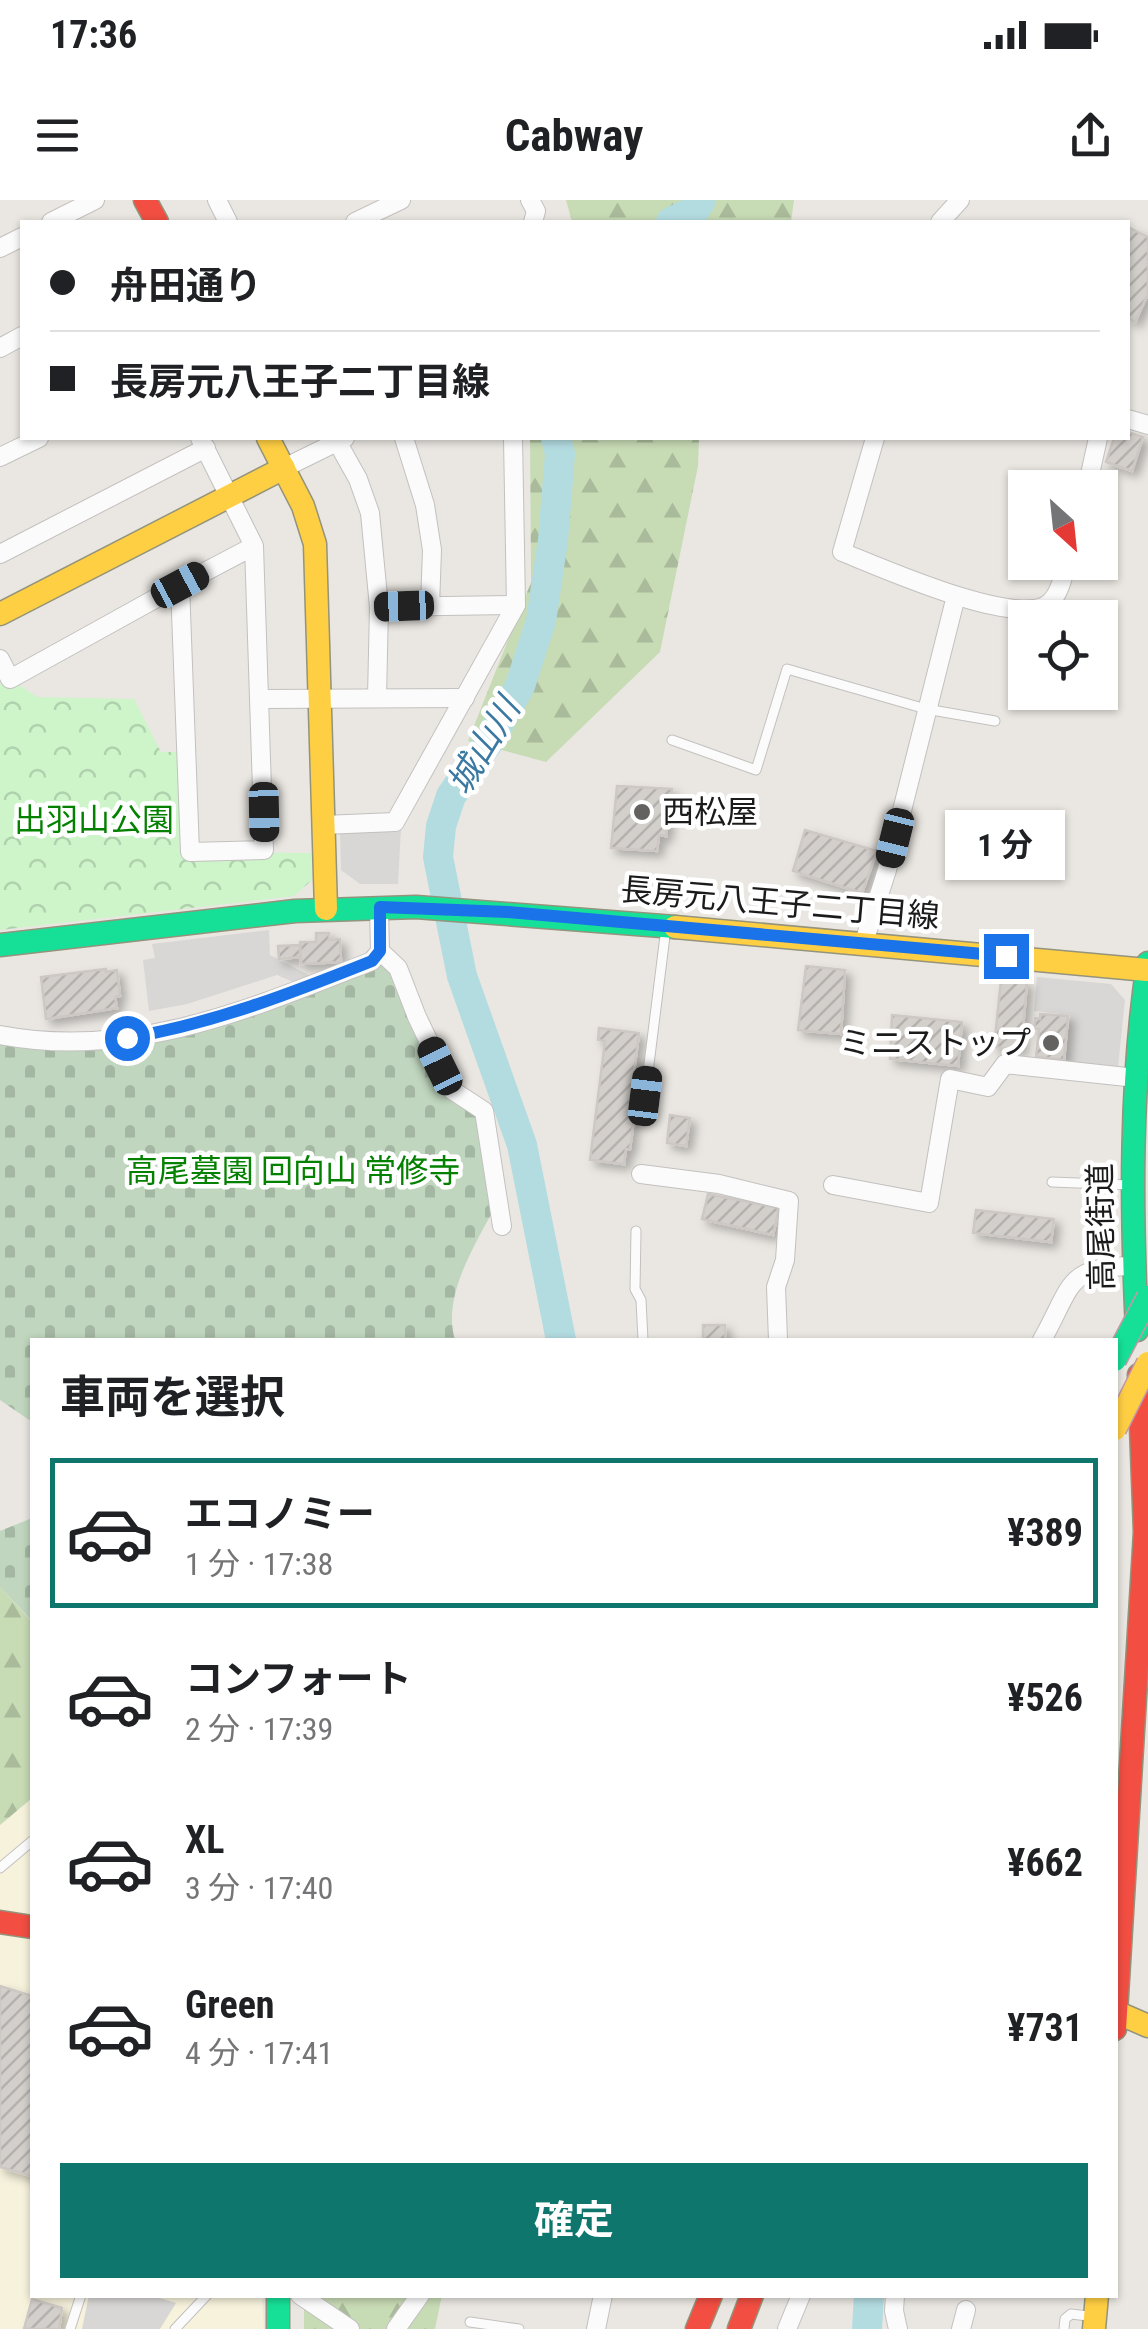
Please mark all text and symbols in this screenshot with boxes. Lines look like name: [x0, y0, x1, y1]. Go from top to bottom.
text: 17:36: [50, 13, 137, 57]
icon: menu: [30, 108, 85, 163]
icon: share: [1063, 108, 1118, 163]
text: Cabway: [505, 109, 643, 162]
text: 舟田通り: [110, 264, 262, 308]
text: 長房元八王子二丁目線: [110, 360, 490, 404]
north arrow: [1008, 470, 1118, 580]
map controls: [1008, 470, 1118, 710]
car: [146, 558, 214, 612]
car: [373, 590, 435, 622]
button: locate: [1008, 600, 1118, 710]
water label: 城山川: [439, 687, 531, 802]
car: [248, 782, 280, 842]
place label: 西松屋: [662, 793, 758, 831]
park label: 出羽山公園: [14, 801, 174, 839]
marker: 西松屋: [631, 801, 653, 823]
car: [873, 805, 917, 871]
callout: 1 分: [946, 811, 1066, 881]
text: 1 分: [977, 826, 1033, 864]
street label: 長房元八王子二丁目線: [619, 870, 941, 936]
route end: [984, 934, 1029, 979]
route start: [105, 1016, 150, 1061]
place label: ミニストップ: [839, 1024, 1031, 1062]
car: [413, 1032, 467, 1100]
marker: ミニストップ: [1040, 1032, 1062, 1054]
car: [626, 1064, 664, 1128]
park label: 高尾墓園 回向山 常修寺: [126, 1152, 460, 1190]
street label: 高尾街道: [1081, 1163, 1121, 1291]
text: 車両を選択: [60, 1371, 285, 1424]
icon: car: [65, 1488, 155, 1578]
text: エコノミー: [185, 1492, 375, 1536]
text: ¥389: [1007, 1511, 1083, 1555]
text: 1 分 · 17:38: [185, 1545, 333, 1583]
icon: car: [65, 1653, 155, 1743]
text: コンフォート: [185, 1657, 412, 1701]
text: ¥526: [1007, 1676, 1083, 1720]
text: 2 分 · 17:39: [185, 1710, 333, 1748]
icon: car: [65, 1818, 155, 1908]
text: XL: [185, 1818, 224, 1862]
text: ¥662: [1007, 1841, 1083, 1885]
text: 3 分 · 17:40: [185, 1869, 333, 1907]
icon: car: [65, 1983, 155, 2073]
text: Green: [185, 1983, 275, 2027]
text: ¥731: [1007, 2006, 1083, 2050]
text: 4 分 · 17:41: [185, 2034, 333, 2072]
button: 確定: [60, 2163, 1088, 2278]

